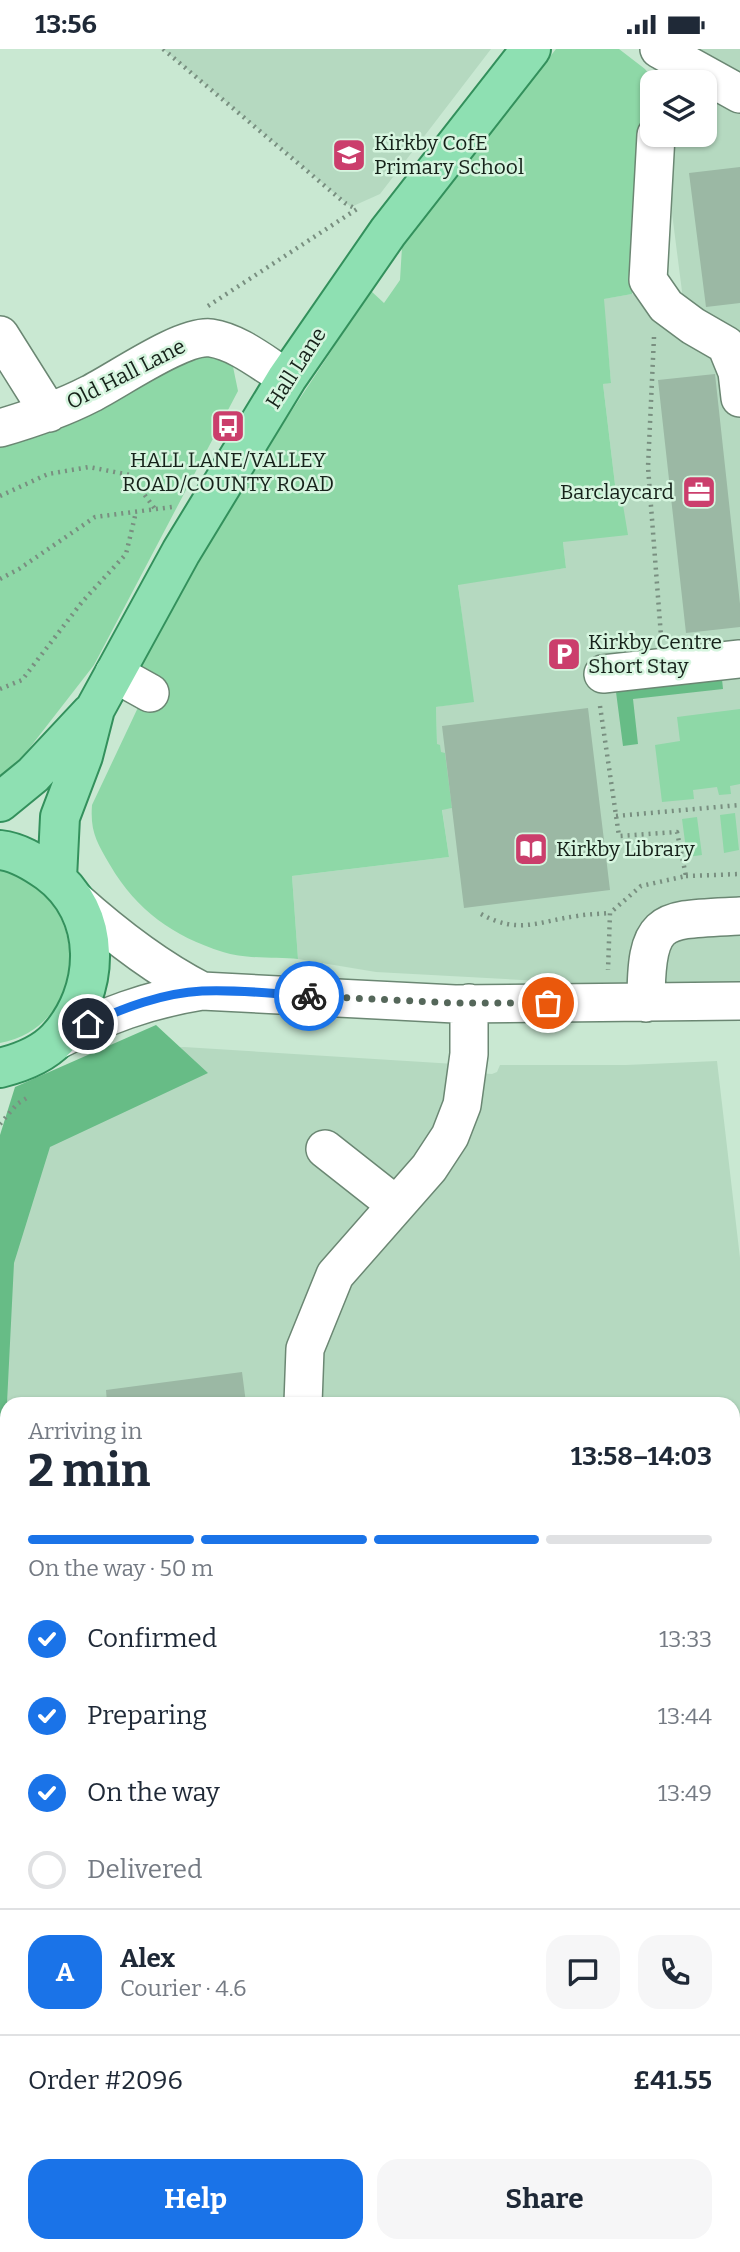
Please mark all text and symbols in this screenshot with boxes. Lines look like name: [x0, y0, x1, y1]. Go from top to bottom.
text: 13:56: [35, 9, 97, 40]
map controls: [640, 70, 717, 147]
button: layers: [640, 70, 717, 147]
place label: Kirkby CofE Primary School: [374, 130, 524, 180]
school or university icon: Kirkby CofE Primary School: [330, 136, 368, 174]
street label: Hall Lane: [260, 322, 332, 414]
street label: Old Hall Lane: [62, 333, 190, 415]
bus stop icon: HALL LANE/VALLEY ROAD/COUNTY ROAD: [209, 407, 247, 445]
place label: HALL LANE/VALLEY ROAD/COUNTY ROAD: [122, 447, 334, 497]
office icon: Barclaycard: [680, 473, 718, 511]
place label: Barclaycard: [560, 479, 674, 505]
place label: Kirkby Centre Short Stay: [588, 629, 722, 679]
parking icon: Kirkby Centre Short Stay: [545, 635, 583, 673]
library icon: Kirkby Library: [512, 830, 550, 868]
place label: Kirkby Library: [556, 836, 696, 862]
courier: [274, 961, 344, 1031]
pin: [518, 973, 578, 1033]
icon: bike: [290, 977, 328, 1015]
icon: bag: [529, 984, 567, 1022]
pin: [58, 994, 118, 1054]
icon: home: [69, 1005, 107, 1043]
text: Arriving in: [28, 1417, 142, 1445]
text: 13:58–14:03: [571, 1441, 712, 1472]
text: 2 min: [28, 1443, 150, 1498]
text: On the way · 50 m: [28, 1554, 213, 1582]
icon: check: [28, 1620, 66, 1658]
text: Confirmed: [87, 1623, 217, 1654]
text: 13:33: [659, 1625, 712, 1653]
icon: check: [28, 1697, 66, 1735]
text: Preparing: [87, 1700, 207, 1731]
text: 13:44: [658, 1702, 712, 1730]
icon: check: [28, 1774, 66, 1812]
text: On the way: [87, 1777, 220, 1808]
text: 13:49: [658, 1779, 712, 1807]
text: Delivered: [87, 1854, 202, 1885]
button: chat: [546, 1935, 620, 2009]
button: phone: [638, 1935, 712, 2009]
text: Alex: [120, 1943, 175, 1974]
text: A: [56, 1957, 74, 1988]
text: Courier · 4.6: [120, 1974, 247, 2002]
text: Order #2096: [28, 2065, 183, 2096]
text: £41.55: [633, 2065, 712, 2096]
button: Help: [28, 2159, 363, 2239]
button: Share: [377, 2159, 712, 2239]

